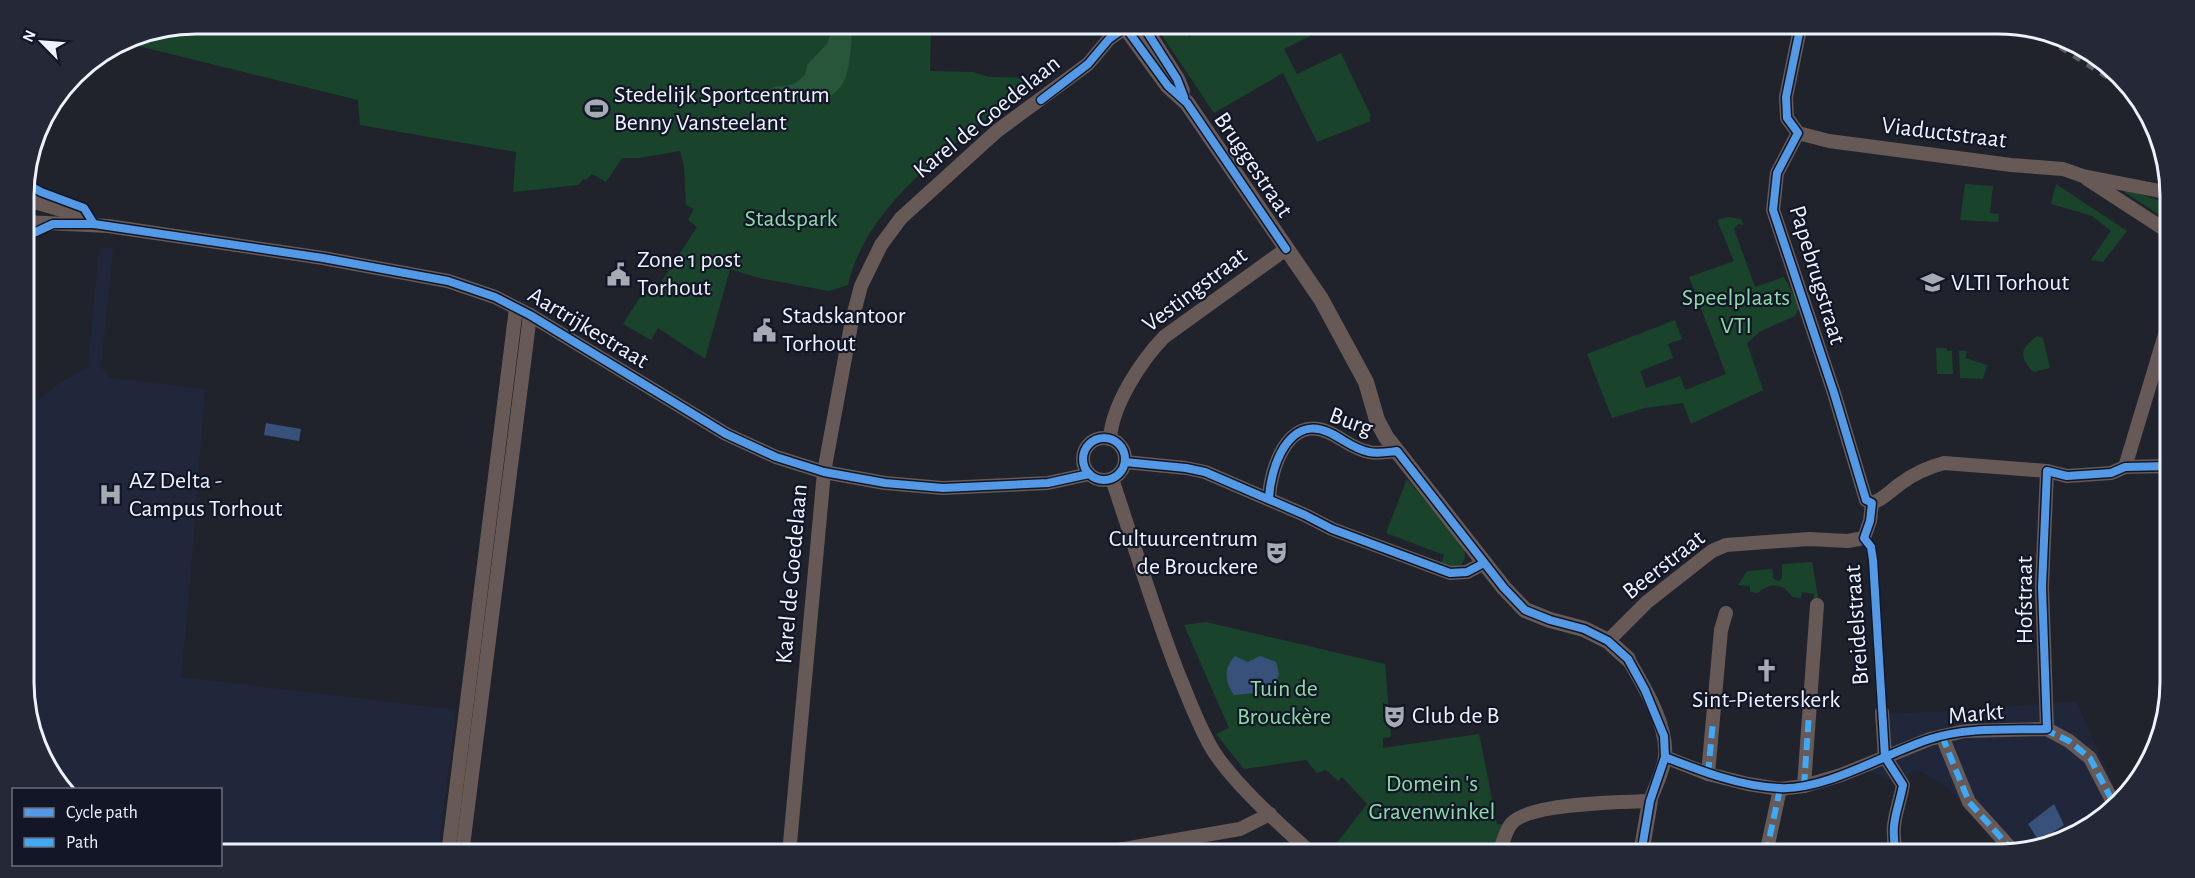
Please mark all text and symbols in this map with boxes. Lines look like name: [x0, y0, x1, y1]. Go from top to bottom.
north arrow: [12, 12, 72, 72]
text: N: [20, 28, 39, 45]
street label: Karel de Goedelaan: [909, 51, 1065, 183]
place label: Stedelijk Sportcentrum Benny Vansteelant: [614, 83, 830, 135]
sports icon: Stedelijk Sportcentrum Benny Vansteelant: [583, 96, 609, 122]
street label: Bruggestraat: [1209, 108, 1297, 222]
street label: Viaductstraat: [1880, 113, 2008, 153]
street label: Papebrugstraat: [1784, 203, 1850, 348]
park label: Stadspark: [744, 207, 838, 231]
street label: Vestingstraat: [1138, 243, 1252, 337]
place label: Zone 1 post Torhout: [637, 248, 741, 300]
public building icon: Zone 1 post Torhout: [606, 261, 632, 287]
school or university icon: VLTI Torhout: [1920, 270, 1946, 296]
place label: VLTI Torhout: [1951, 271, 2069, 295]
street label: Aartrijkestraat: [524, 283, 653, 373]
park label: Speelplaats VTI: [1682, 286, 1790, 338]
place label: Stadskantoor Torhout: [782, 304, 906, 356]
public building icon: Stadskantoor Torhout: [751, 317, 777, 343]
street label: Burg: [1326, 403, 1376, 441]
place label: AZ Delta - Campus Torhout: [129, 469, 283, 521]
hospital icon: AZ Delta - Campus Torhout: [98, 482, 124, 508]
street label: Karel de Goedelaan: [772, 483, 812, 665]
street label: Beerstraat: [1619, 526, 1710, 604]
place label: Cultuurcentrum de Brouckere: [1109, 527, 1258, 579]
theatre icon: Cultuurcentrum de Brouckere: [1263, 540, 1289, 566]
street label: Hofstraat: [2013, 555, 2037, 644]
street label: Breidelstraat: [1841, 564, 1873, 686]
church icon: Sint-Pieterskerk: [1753, 657, 1779, 683]
park label: Tuin de Brouckère: [1237, 677, 1331, 729]
place label: Sint-Pieterskerk: [1692, 688, 1840, 712]
street label: Markt: [1947, 700, 2005, 728]
theatre icon: Club de B: [1381, 703, 1407, 729]
place label: Club de B: [1412, 704, 1499, 728]
park label: Domein 's Gravenwinkel: [1369, 772, 1495, 824]
legend: [12, 788, 222, 866]
text: Cycle path: [66, 804, 138, 822]
text: Path: [66, 834, 98, 852]

